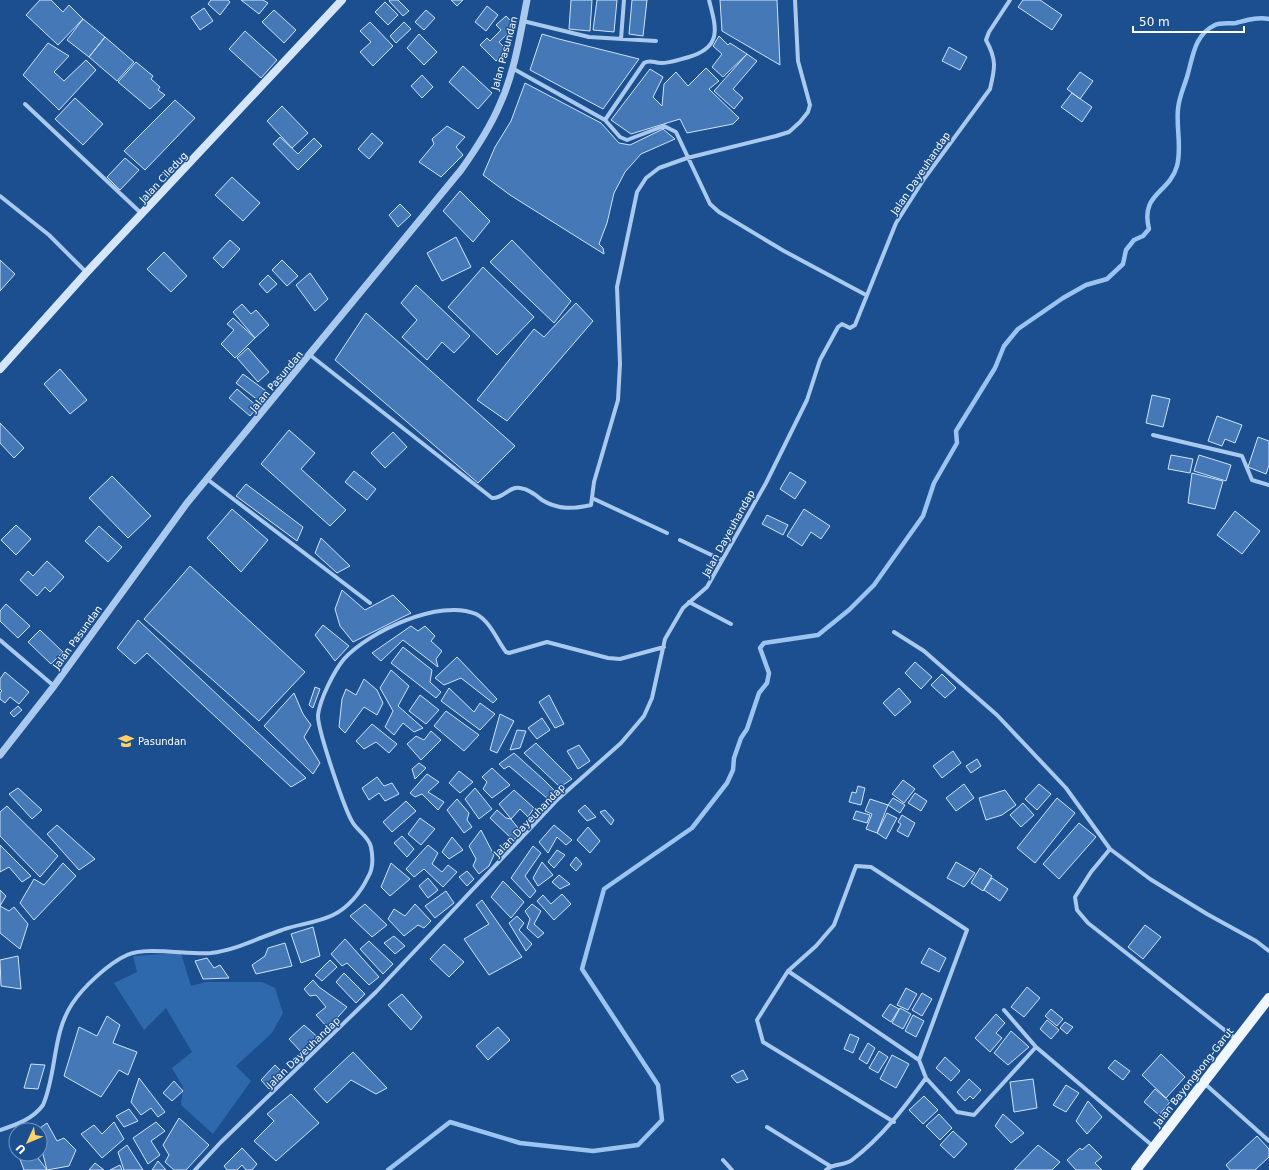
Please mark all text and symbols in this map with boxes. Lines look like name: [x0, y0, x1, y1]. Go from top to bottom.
scale bar: [1133, 8, 1244, 34]
street label: Jalan Pasundan: [489, 15, 520, 92]
text: 50 m: [1139, 15, 1170, 29]
street label: Jalan Dayeuhandap: [888, 130, 952, 218]
street label: Jalan Ciledug: [136, 150, 190, 206]
street label: Jalan Pasundan: [247, 349, 305, 415]
street label: Jalan Dayeuhandap: [700, 488, 757, 579]
street label: Jalan Pasundan: [50, 603, 104, 672]
school or university icon: Pasundan: [117, 732, 135, 750]
place label: Pasundan: [138, 736, 186, 747]
street label: Jalan Dayeuhandap: [491, 782, 567, 860]
street label: Jalan Dayeuhandap: [264, 1015, 342, 1091]
street label: Jalan Bayongbong-Garut: [1151, 1026, 1236, 1130]
north arrow: [8, 1122, 48, 1162]
text: U: [13, 1141, 29, 1156]

